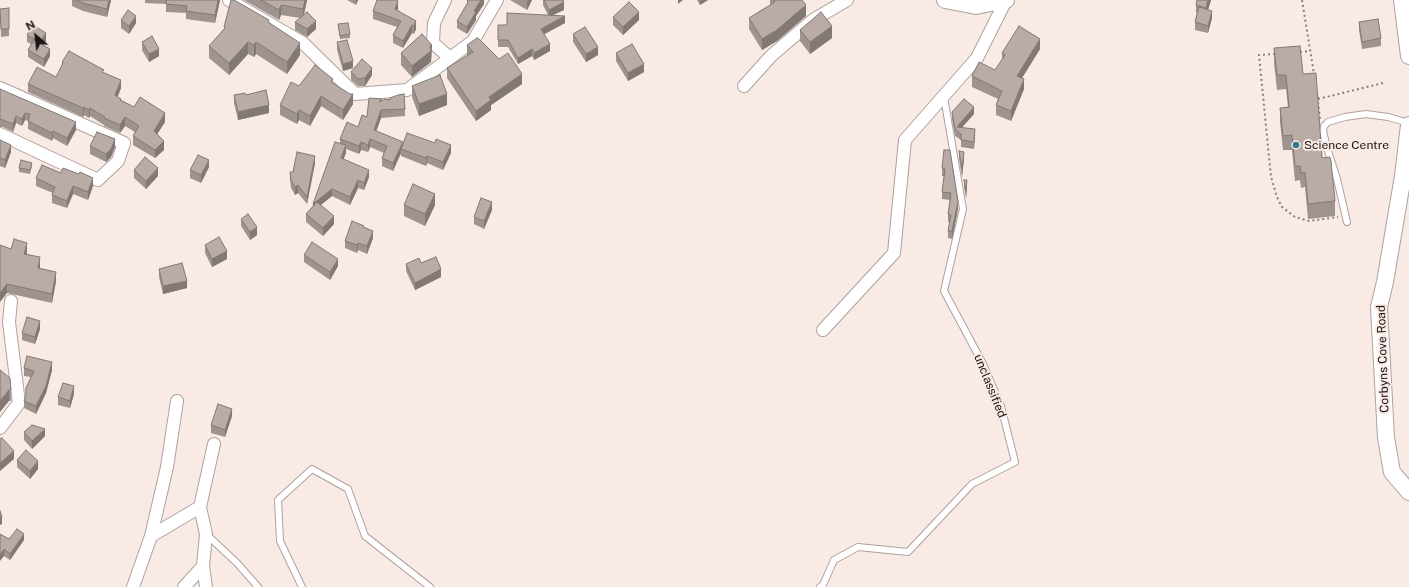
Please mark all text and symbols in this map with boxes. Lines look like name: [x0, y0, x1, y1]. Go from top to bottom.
north arrow: [16, 16, 56, 56]
text: N: [24, 18, 37, 33]
place label: Science Centre: [1304, 138, 1389, 152]
marker: Science Centre: [1291, 140, 1301, 150]
street label: Corbyns Cove Road: [1374, 305, 1392, 413]
street label: unclassified: [971, 352, 1009, 420]

